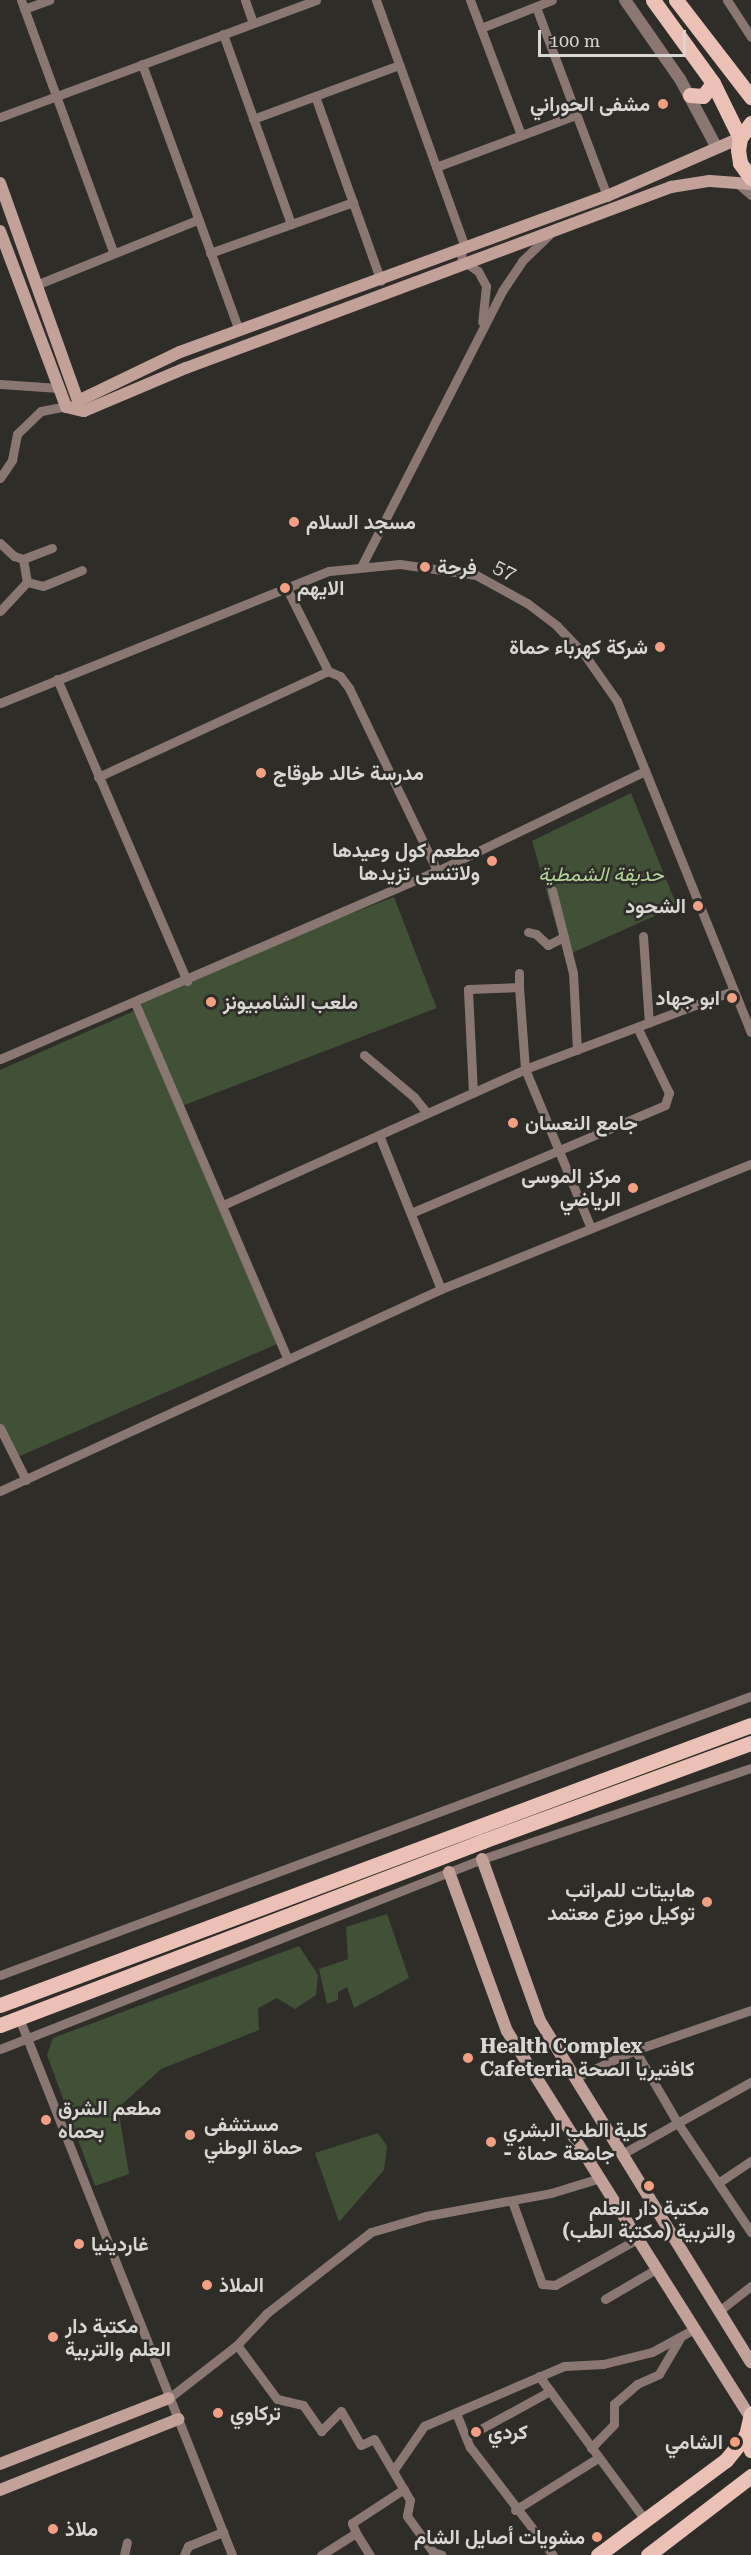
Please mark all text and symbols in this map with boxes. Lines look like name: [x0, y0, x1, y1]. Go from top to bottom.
scale bar: [541, 18, 690, 56]
text: 100 m: [549, 30, 600, 51]
place label: مشفى الحوراني: [530, 92, 650, 116]
marker: مشفى الحوراني: [654, 95, 672, 113]
place label: مسجد السلام: [306, 510, 416, 534]
marker: مسجد السلام: [287, 515, 301, 529]
street label: 57: [490, 554, 520, 586]
place label: فرحة: [437, 555, 477, 579]
marker: فرحة: [418, 560, 432, 574]
place label: الايهم: [297, 576, 344, 600]
marker: الايهم: [278, 581, 292, 595]
place label: شركة كهرباء حماة: [509, 635, 648, 659]
marker: شركة كهرباء حماة: [653, 640, 667, 654]
place label: مدرسة خالد طوقاج: [273, 761, 424, 785]
marker: مدرسة خالد طوقاج: [254, 766, 268, 780]
place label: مطعم كول وعيدها ولاتنسى تزيدها: [332, 838, 480, 885]
marker: مطعم كول وعيدها ولاتنسى تزيدها: [485, 854, 499, 868]
park label: حديقة الشمطية: [538, 862, 664, 886]
place label: الشحود: [625, 894, 686, 918]
marker: الشحود: [691, 899, 705, 913]
place label: ابو جهاد: [656, 986, 720, 1010]
place label: ملعب الشامبيونز: [223, 990, 358, 1014]
marker: ابو جهاد: [725, 991, 739, 1005]
marker: ملعب الشامبيونز: [204, 995, 218, 1009]
place label: جامع النعسان: [525, 1111, 638, 1135]
marker: جامع النعسان: [506, 1116, 520, 1130]
place label: مركز الموسى الرياضي: [521, 1164, 621, 1211]
marker: مركز الموسى الرياضي: [626, 1181, 640, 1195]
place label: هابيتات للمراتب توكيل موزع معتمد: [547, 1878, 695, 1925]
marker: هابيتات للمراتب توكيل موزع معتمد: [700, 1895, 714, 1909]
place label: Health Complex Cafeteria كافتيريا الصحة: [480, 2034, 694, 2081]
marker: Health Complex Cafeteria كافتيريا الصحة: [461, 2051, 475, 2065]
place label: مطعم الشرق بحماه: [58, 2096, 161, 2143]
place label: مستشفى حماة الوطني: [204, 2112, 303, 2159]
marker: مطعم الشرق بحماه: [39, 2113, 53, 2127]
place label: كلية الطب البشري - جامعة حماة: [503, 2118, 647, 2165]
marker: مستشفى حماة الوطني: [181, 2126, 199, 2144]
marker: كلية الطب البشري - جامعة حماة: [484, 2135, 498, 2149]
marker: مكتبة دار العلم والتربية (مكتبة الطب): [642, 2179, 656, 2193]
place label: مكتبة دار العلم والتربية (مكتبة الطب): [563, 2196, 735, 2243]
place label: غاردينيا: [91, 2232, 149, 2256]
marker: غاردينيا: [72, 2237, 86, 2251]
place label: الملاذ: [219, 2273, 264, 2297]
marker: الملاذ: [200, 2278, 214, 2292]
place label: مكتبة دار العلم والتربية: [65, 2314, 171, 2361]
marker: مكتبة دار العلم والتربية: [46, 2330, 60, 2344]
place label: تركاوي: [230, 2401, 281, 2425]
marker: تركاوي: [211, 2406, 225, 2420]
place label: كردي: [488, 2420, 528, 2444]
marker: كردي: [469, 2425, 483, 2439]
place label: الشامي: [665, 2430, 723, 2454]
marker: الشامي: [728, 2435, 742, 2449]
place label: ملاذ: [65, 2517, 98, 2541]
marker: ملاذ: [46, 2522, 60, 2536]
place label: مشويات أصايل الشام: [414, 2525, 585, 2549]
marker: مشويات أصايل الشام: [590, 2530, 604, 2544]

